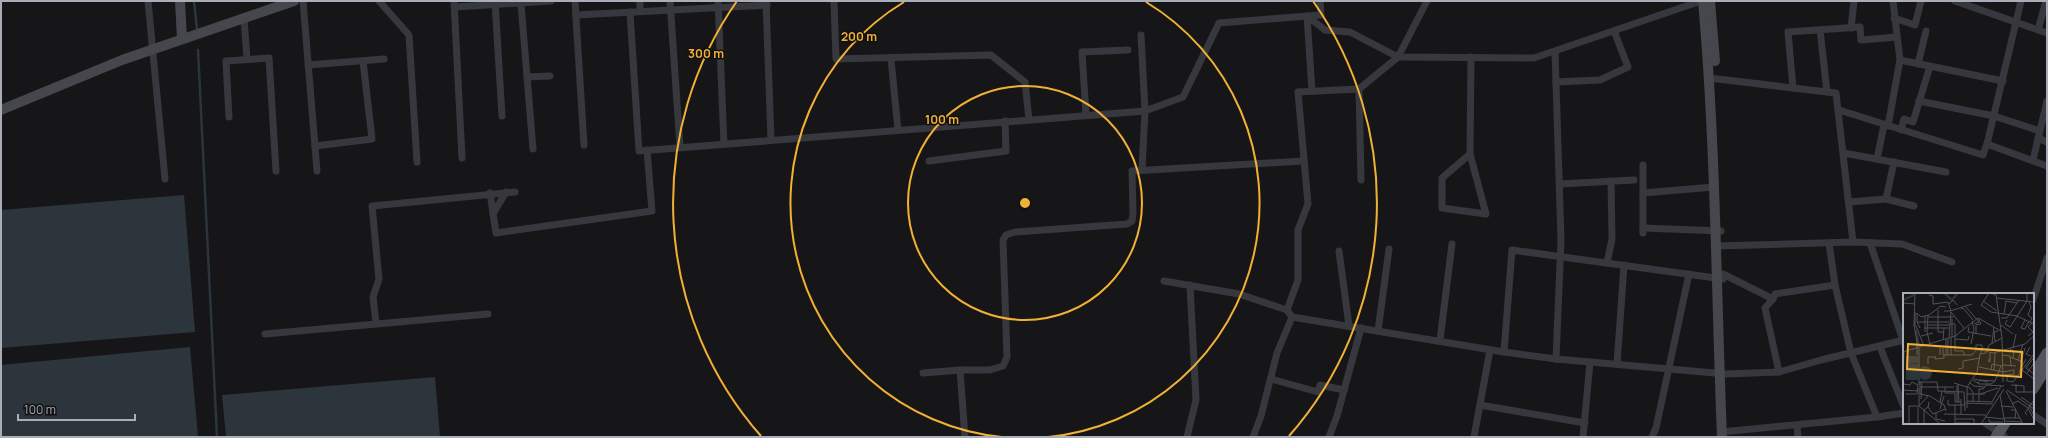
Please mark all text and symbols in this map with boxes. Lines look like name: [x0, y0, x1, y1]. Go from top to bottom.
text: 200 m: [841, 28, 877, 45]
text: 300 m: [688, 45, 724, 62]
text: 100 m: [925, 111, 959, 128]
centre of rings: [1018, 196, 1032, 210]
inset map: [1903, 293, 2034, 424]
scale bar: [18, 396, 135, 422]
text: 100 m: [24, 401, 56, 418]

